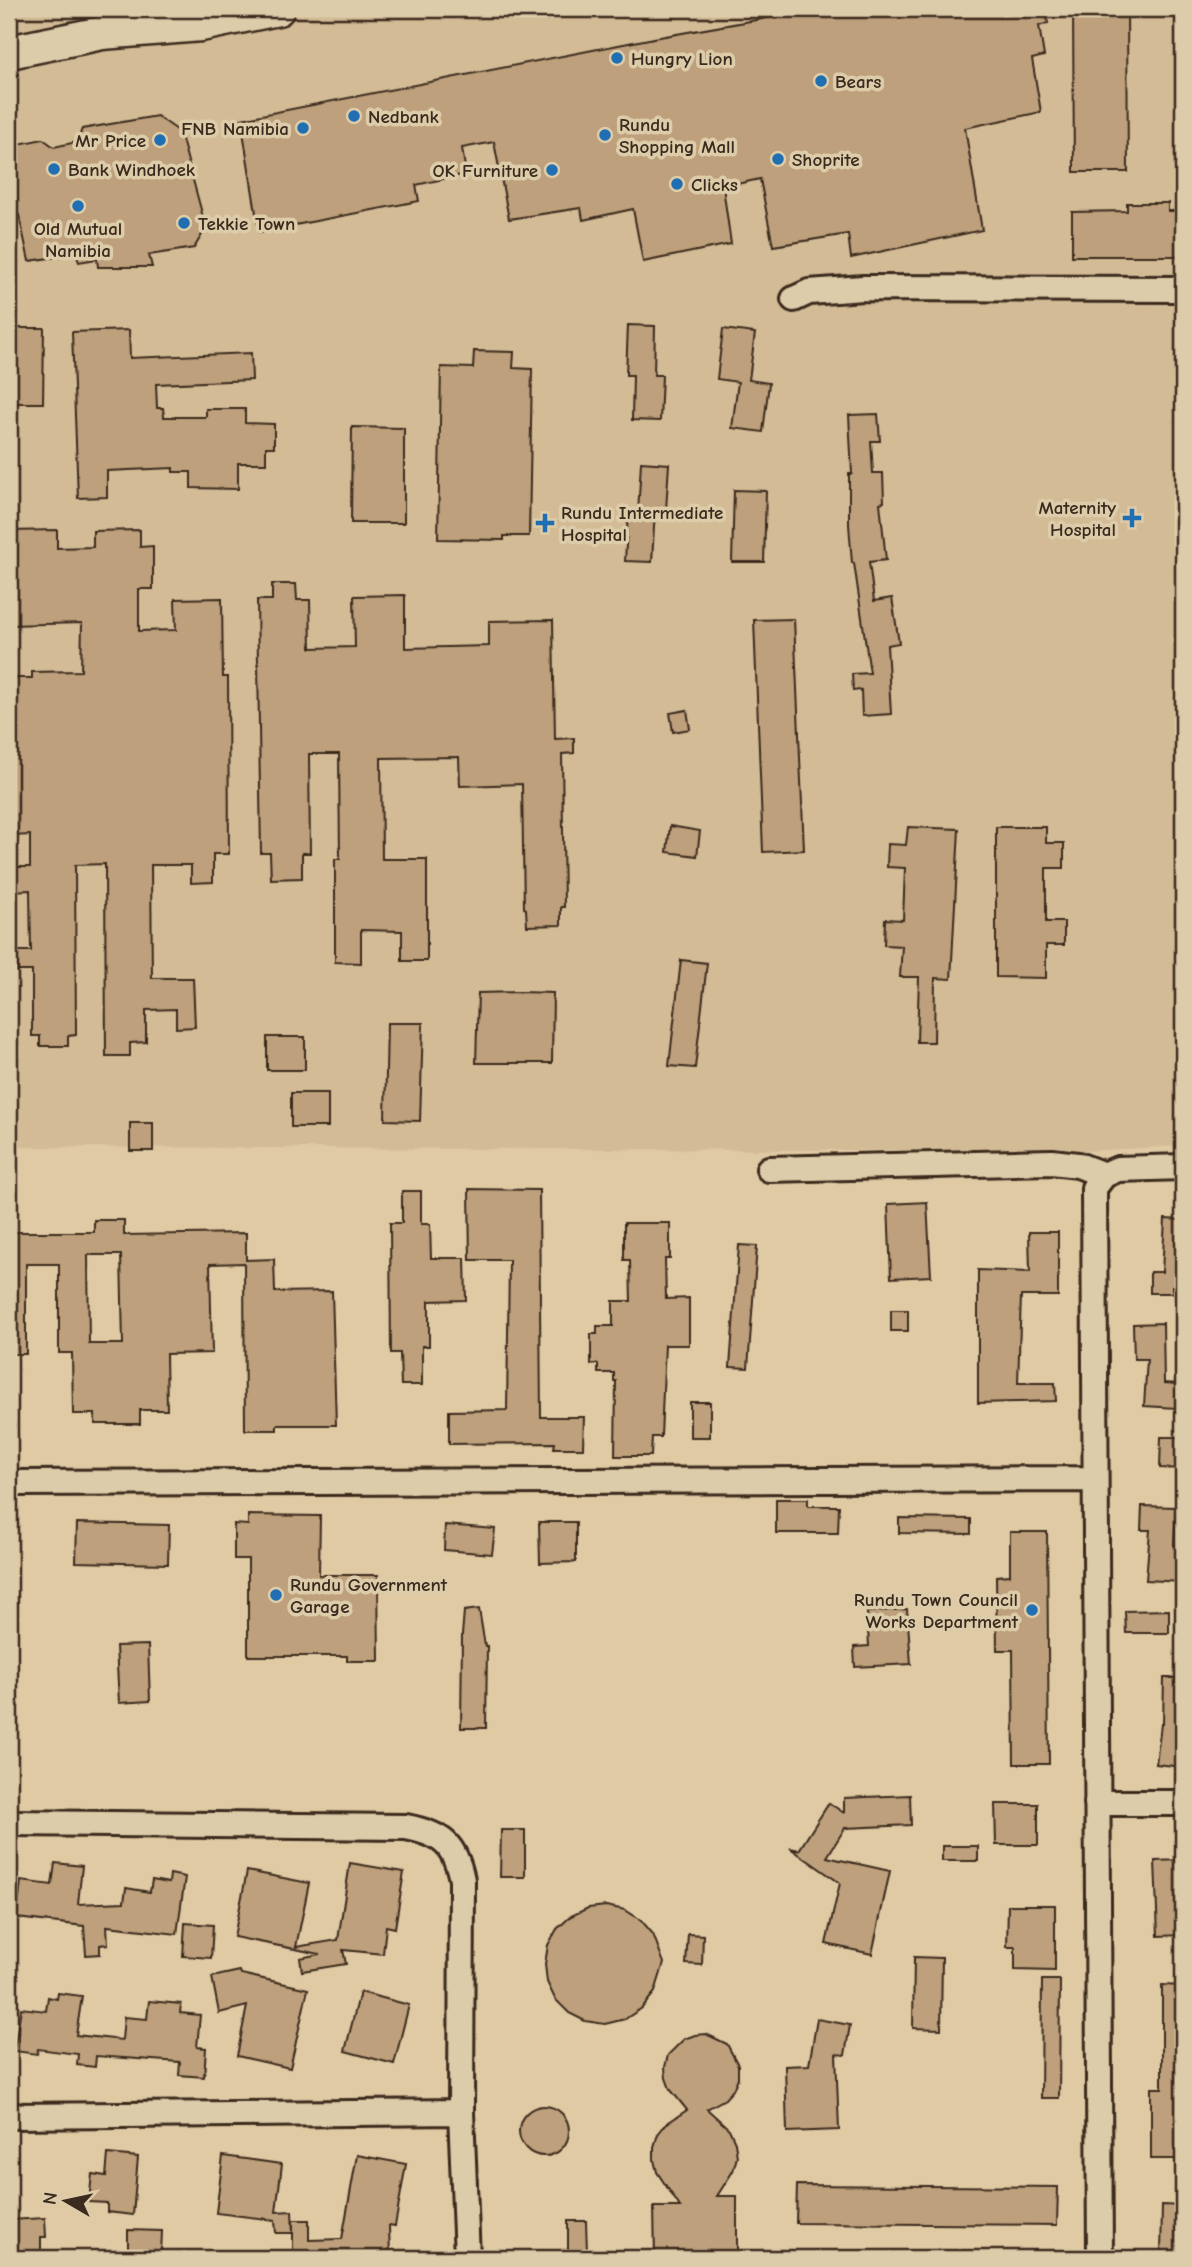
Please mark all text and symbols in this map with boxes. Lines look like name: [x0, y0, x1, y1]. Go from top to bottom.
place label: Hungry Lion: [631, 48, 733, 70]
marker: Hungry Lion: [609, 50, 625, 66]
place label: Bears: [835, 71, 881, 93]
marker: Bears: [813, 73, 829, 89]
place label: Nedbank: [368, 106, 440, 128]
marker: Nedbank: [346, 108, 362, 124]
place label: Rundu Shopping Mall: [619, 114, 735, 158]
place label: FNB Namibia: [181, 118, 289, 140]
marker: FNB Namibia: [295, 120, 311, 136]
marker: Rundu Shopping Mall: [597, 127, 613, 143]
place label: Mr Price: [75, 130, 146, 152]
marker: Mr Price: [152, 132, 168, 148]
place label: Shoprite: [792, 149, 860, 171]
marker: Shoprite: [770, 151, 786, 167]
place label: Bank Windhoek: [68, 159, 196, 181]
place label: OK Furniture: [432, 160, 538, 182]
marker: Bank Windhoek: [46, 161, 62, 177]
marker: OK Furniture: [544, 162, 560, 178]
place label: Clicks: [691, 174, 738, 196]
marker: Clicks: [669, 176, 685, 192]
marker: Old Mutual Namibia: [70, 198, 86, 214]
place label: Tekkie Town: [198, 213, 295, 235]
marker: Tekkie Town: [176, 215, 192, 231]
place label: Old Mutual Namibia: [34, 218, 122, 262]
place label: Maternity Hospital: [1038, 497, 1116, 541]
place label: Rundu Intermediate Hospital: [561, 502, 723, 546]
marker: Maternity Hospital: [1122, 508, 1142, 528]
marker: Rundu Intermediate Hospital: [535, 513, 555, 533]
place label: Rundu Government Garage: [290, 1574, 448, 1618]
marker: Rundu Government Garage: [268, 1587, 284, 1603]
place label: Rundu Town Council Works Department: [854, 1589, 1019, 1633]
marker: Rundu Town Council Works Department: [1024, 1602, 1040, 1618]
north arrow: [32, 2166, 102, 2236]
text: N: [38, 2191, 62, 2206]

